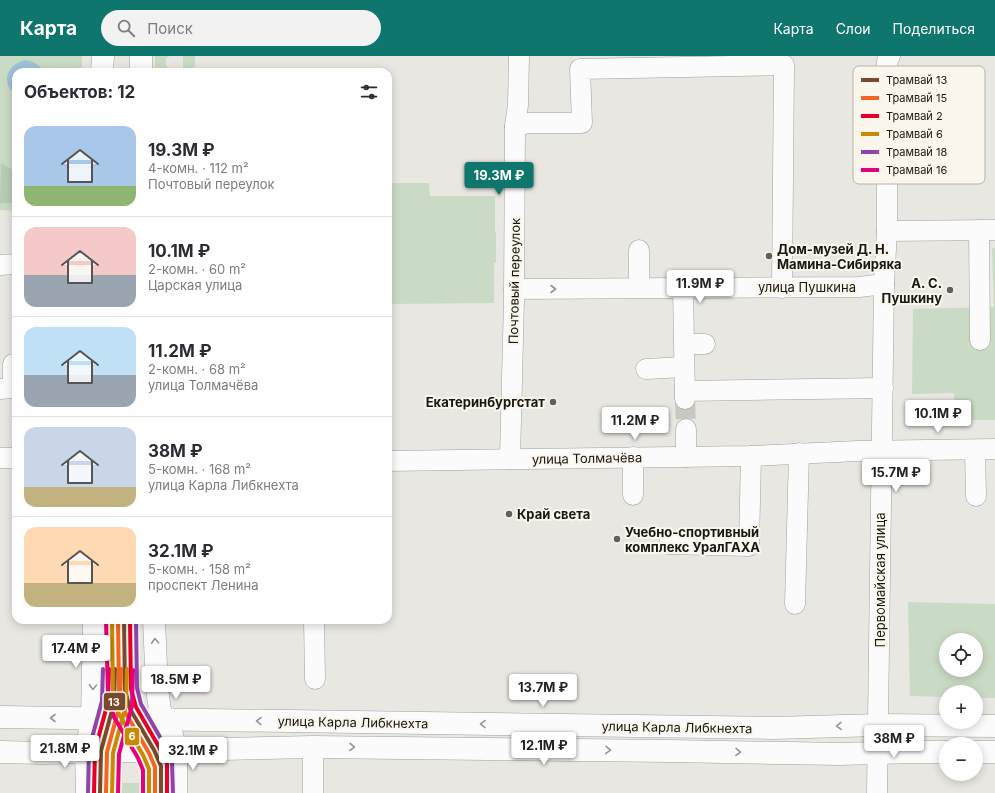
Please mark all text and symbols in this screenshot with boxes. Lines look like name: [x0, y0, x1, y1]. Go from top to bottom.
search box: [101, 10, 381, 46]
text: Карта: [20, 17, 77, 40]
icon: search: [115, 17, 137, 39]
text: Поиск: [147, 19, 193, 38]
text: Карта: [773, 20, 814, 37]
text: Слои: [836, 20, 871, 37]
text: Поделиться: [893, 20, 975, 37]
legend: [853, 66, 985, 184]
text: Трамвай 13: [886, 73, 947, 87]
icon: filters: [358, 81, 380, 103]
text: Объектов: 12: [24, 82, 135, 102]
text: Трамвай 15: [886, 91, 947, 105]
text: Трамвай 2: [886, 109, 943, 123]
text: Трамвай 6: [886, 127, 943, 141]
text: 19.3M ₽: [148, 140, 215, 160]
icon: home: [56, 142, 104, 190]
text: Трамвай 18: [886, 145, 947, 159]
text: 4-комн. · 112 m²: [148, 160, 249, 176]
pin: 19.3M ₽: [462, 162, 536, 196]
text: Трамвай 16: [886, 163, 947, 177]
text: 19.3M ₽: [474, 167, 524, 183]
text: Почтовый переулок: [148, 176, 275, 192]
street label: Почтовый переулок: [505, 218, 523, 344]
text: 10.1M ₽: [148, 241, 210, 261]
place label: Дом-музей Д. Н. Мамина-Сибиряка: [777, 241, 902, 272]
icon: home: [56, 243, 104, 291]
marker: Дом-музей Д. Н. Мамина-Сибиряка: [764, 251, 774, 261]
text: 2-комн. · 60 m²: [148, 261, 246, 277]
pin: 11.9M ₽: [663, 270, 737, 304]
text: 11.9M ₽: [676, 275, 724, 291]
place label: А. С. Пушкину: [882, 275, 942, 306]
text: Царская улица: [148, 277, 242, 293]
street label: улица Пушкина: [758, 279, 856, 295]
one-way arrow: [550, 285, 556, 293]
marker: А. С. Пушкину: [945, 285, 955, 295]
text: 11.2M ₽: [148, 341, 212, 361]
icon: home: [56, 343, 104, 391]
text: 2-комн. · 68 m²: [148, 361, 246, 377]
text: улица Толмачёва: [148, 377, 258, 393]
place label: Екатеринбургстат: [426, 394, 545, 410]
marker: Екатеринбургстат: [548, 397, 558, 407]
pin: 10.1M ₽: [901, 400, 975, 434]
text: 10.1M ₽: [914, 405, 962, 421]
pin: 11.2M ₽: [598, 407, 672, 441]
text: 11.2M ₽: [611, 412, 659, 428]
text: 38M ₽: [148, 441, 203, 461]
icon: home: [56, 443, 104, 491]
street label: улица Толмачёва: [532, 449, 642, 467]
pin: 15.7M ₽: [859, 459, 933, 493]
text: 5-комн. · 168 m²: [148, 461, 251, 477]
text: 15.7M ₽: [871, 464, 921, 480]
text: улица Карла Либкнехта: [148, 477, 299, 493]
place label: Край света: [517, 506, 590, 522]
marker: Край света: [504, 509, 514, 519]
street label: Первомайская улица: [872, 513, 888, 647]
place label: Учебно-спортивный комплекс УралГАХА: [625, 524, 760, 555]
marker: Учебно-спортивный комплекс УралГАХА: [612, 534, 622, 544]
text: 32.1M ₽: [148, 541, 214, 561]
icon: home: [56, 543, 104, 591]
text: 5-комн. · 158 m²: [148, 561, 251, 577]
text: проспект Ленина: [148, 577, 258, 593]
map controls: [939, 633, 983, 781]
button: locate: [939, 633, 983, 677]
pin: 17.4M ₽: [39, 635, 113, 669]
one-way arrow: [151, 638, 160, 644]
text: 17.4M ₽: [51, 640, 101, 656]
pin: 18.5M ₽: [139, 666, 213, 700]
text: 18.5M ₽: [150, 671, 202, 687]
pin: 13.7M ₽: [506, 674, 580, 708]
text: 13.7M ₽: [518, 679, 568, 695]
one-way arrow: [89, 684, 97, 690]
button: +: [939, 685, 983, 729]
line badge: 13: [103, 692, 126, 711]
text: 13: [108, 695, 120, 709]
street label: улица Карла Либкнехта: [277, 713, 429, 731]
one-way arrow: [50, 714, 56, 722]
one-way arrow: [256, 717, 262, 725]
street label: улица Карла Либкнехта: [601, 718, 753, 736]
one-way arrow: [480, 720, 486, 729]
one-way arrow: [836, 722, 842, 730]
pin: 38M ₽: [866, 725, 922, 759]
line badge: 6: [124, 727, 140, 746]
text: 6: [128, 729, 136, 743]
text: 38M ₽: [873, 730, 915, 746]
pin: 12.1M ₽: [507, 732, 581, 766]
pin: 21.8M ₽: [28, 735, 102, 769]
pin: 32.1M ₽: [156, 737, 230, 771]
text: 12.1M ₽: [520, 737, 568, 753]
button: −: [939, 737, 983, 781]
text: 21.8M ₽: [39, 740, 91, 756]
text: 32.1M ₽: [168, 742, 218, 758]
one-way arrow: [349, 743, 355, 751]
one-way arrow: [605, 746, 611, 754]
one-way arrow: [735, 748, 741, 756]

